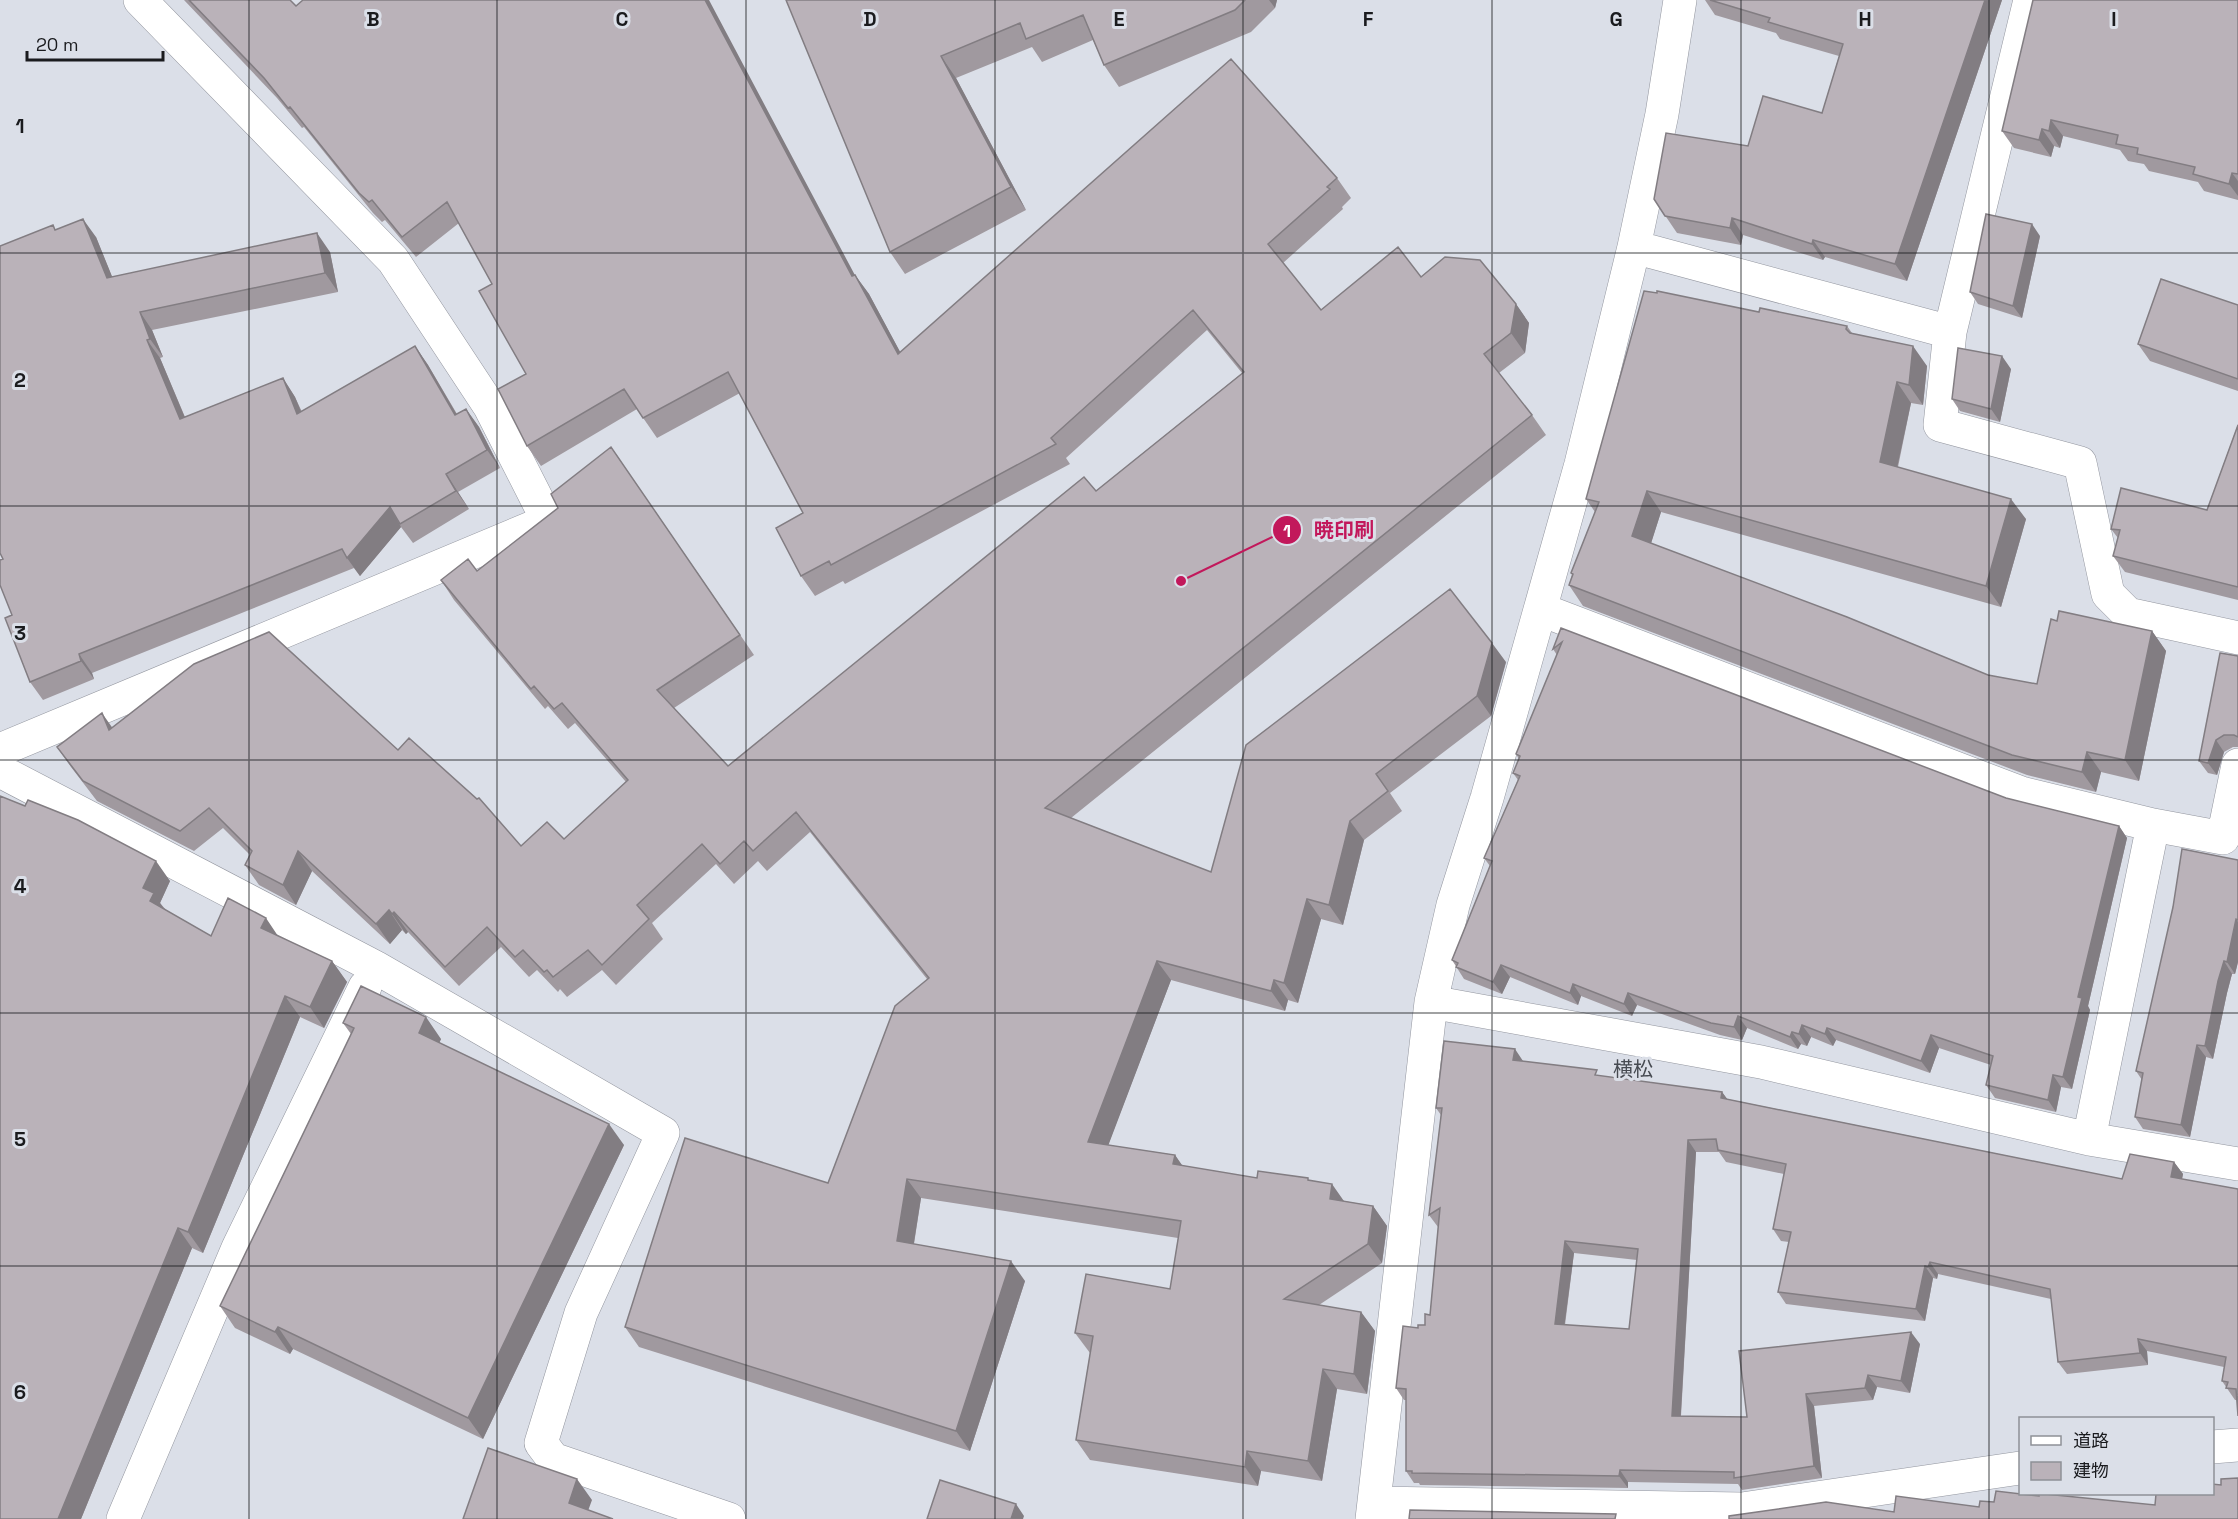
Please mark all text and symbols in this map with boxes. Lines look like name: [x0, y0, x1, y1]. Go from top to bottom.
text: B: [366, 6, 380, 32]
text: C: [616, 6, 629, 32]
text: D: [863, 6, 877, 32]
text: E: [1113, 6, 1125, 32]
text: F: [1363, 6, 1374, 32]
text: G: [1609, 6, 1623, 32]
text: H: [1858, 6, 1872, 32]
text: I: [2111, 6, 2117, 32]
scale bar: [27, 24, 164, 62]
text: 20 m: [36, 33, 79, 56]
text: 1: [15, 113, 25, 139]
text: 2: [14, 367, 26, 393]
callout: 暁印刷: [1272, 511, 1386, 549]
text: 暁印刷: [1314, 517, 1374, 543]
text: 1: [1283, 519, 1291, 542]
text: 3: [14, 620, 26, 646]
text: 4: [14, 873, 27, 899]
district label: 横松: [1613, 1056, 1653, 1082]
text: 5: [14, 1126, 26, 1152]
text: 6: [14, 1379, 26, 1405]
legend: [2019, 1417, 2214, 1495]
text: 道路: [2073, 1429, 2109, 1452]
text: 建物: [2073, 1459, 2109, 1482]

